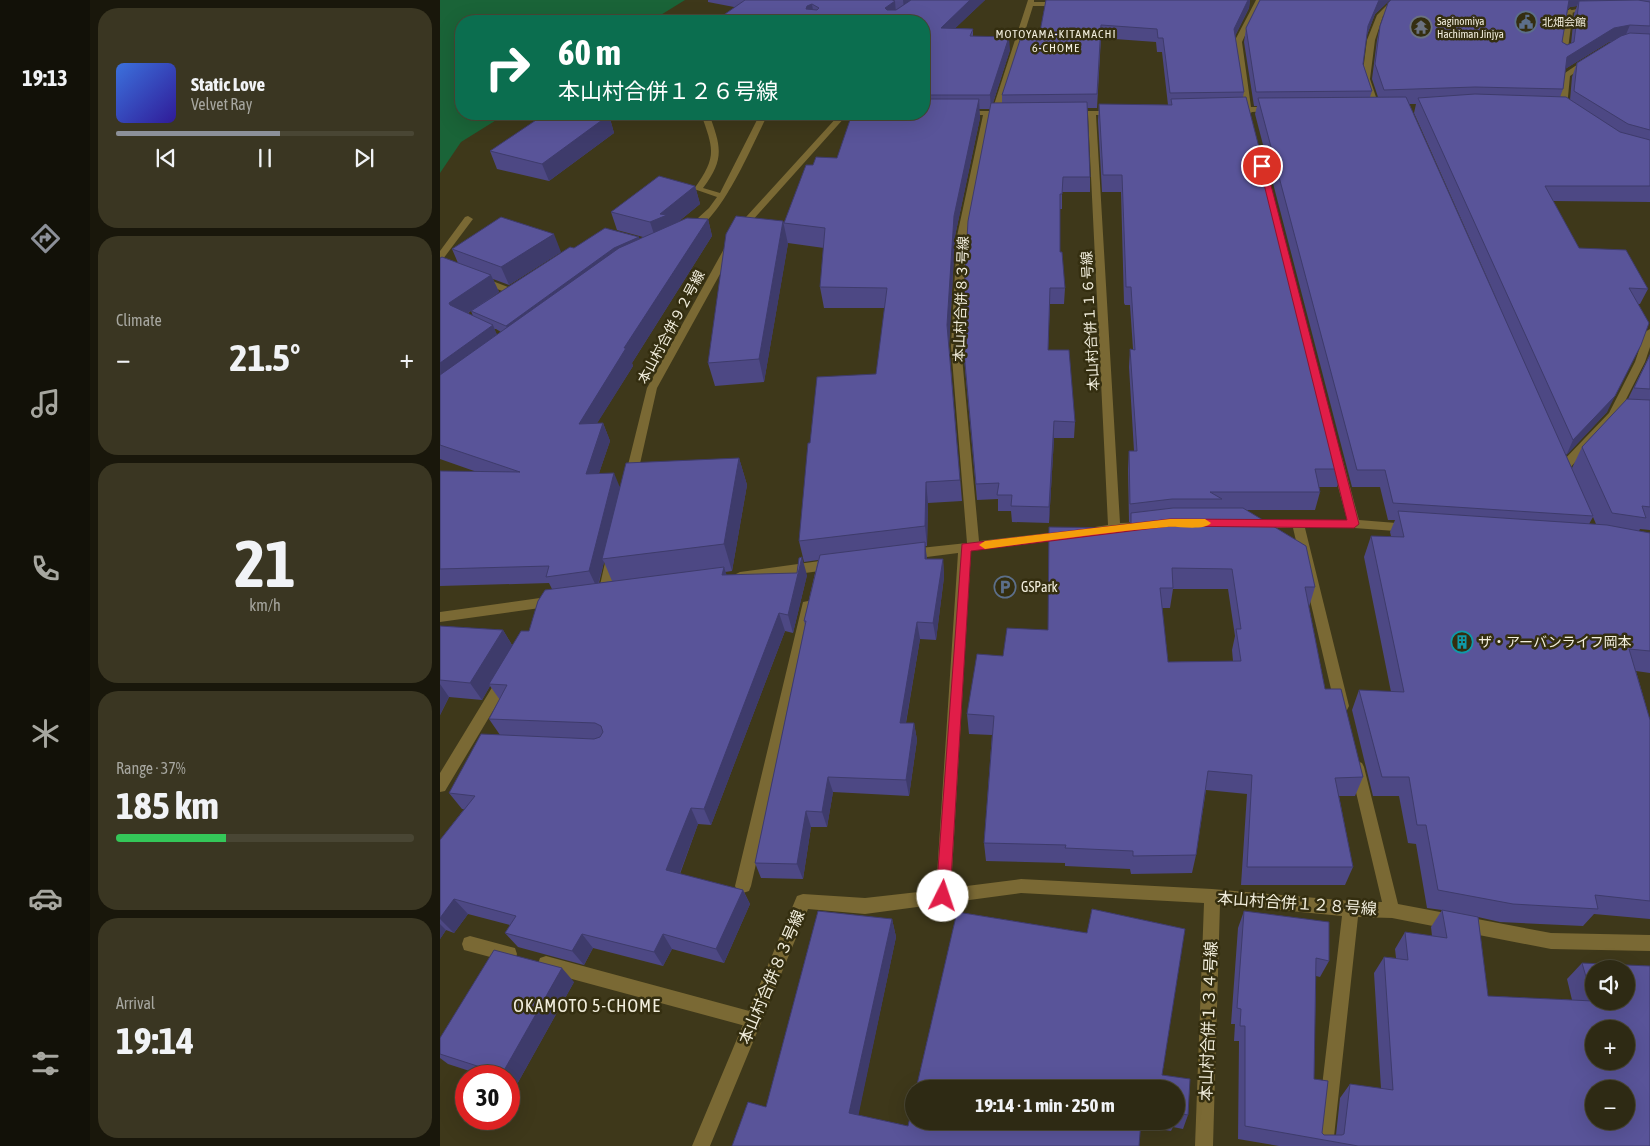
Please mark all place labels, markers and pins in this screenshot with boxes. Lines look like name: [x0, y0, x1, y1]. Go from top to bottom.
public building icon: 北畑会館: [1514, 10, 1538, 34]
temple icon: Saginomiya Hachiman Jinjya: [1409, 15, 1433, 39]
place label: Saginomiya Hachiman Jinjya: [1437, 15, 1504, 40]
place label: 北畑会館: [1542, 16, 1586, 28]
pin: [1241, 145, 1283, 187]
parking icon: GSPark: [993, 575, 1017, 599]
place label: GSPark: [1021, 579, 1058, 595]
building icon: ザ・アーバンライフ岡本: [1450, 630, 1474, 654]
place label: ザ・アーバンライフ岡本: [1478, 634, 1632, 650]

